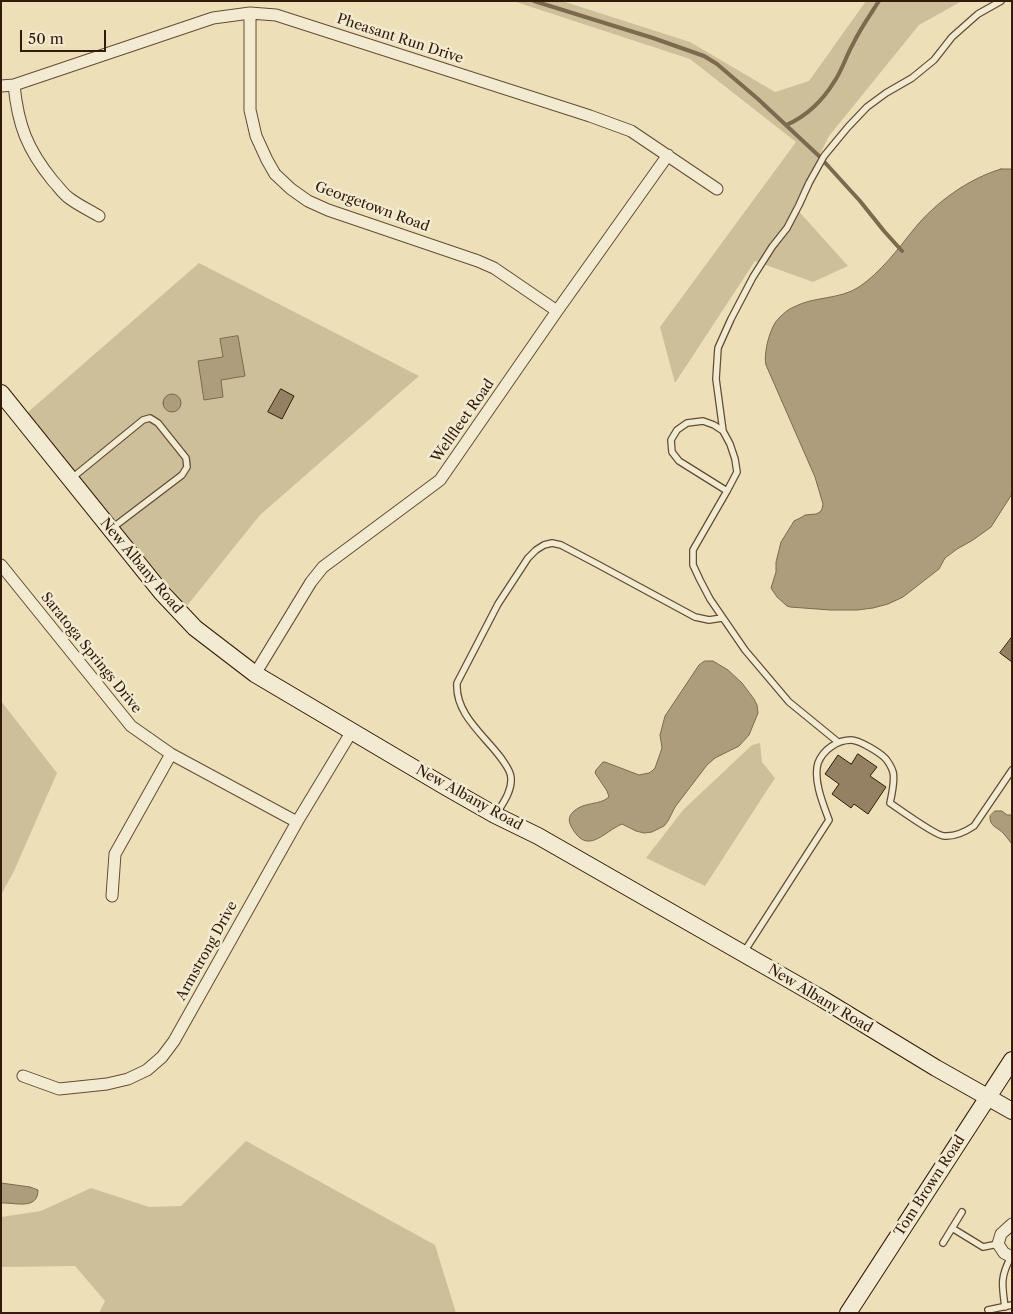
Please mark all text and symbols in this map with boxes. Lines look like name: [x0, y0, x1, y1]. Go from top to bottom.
street label: Pheasant Run Drive: [335, 11, 465, 67]
scale bar: [22, 20, 109, 52]
text: 50 m: [28, 29, 64, 48]
street label: Georgetown Road: [312, 178, 432, 236]
street label: Wellfleet Road: [428, 376, 498, 466]
street label: New Albany Road: [96, 515, 186, 617]
street label: Saratoga Springs Drive: [37, 589, 145, 717]
street label: New Albany Road: [413, 762, 525, 834]
street label: Armstrong Drive: [173, 898, 241, 1004]
street label: New Albany Road: [765, 961, 875, 1037]
street label: Tom Brown Road: [891, 1132, 969, 1240]

